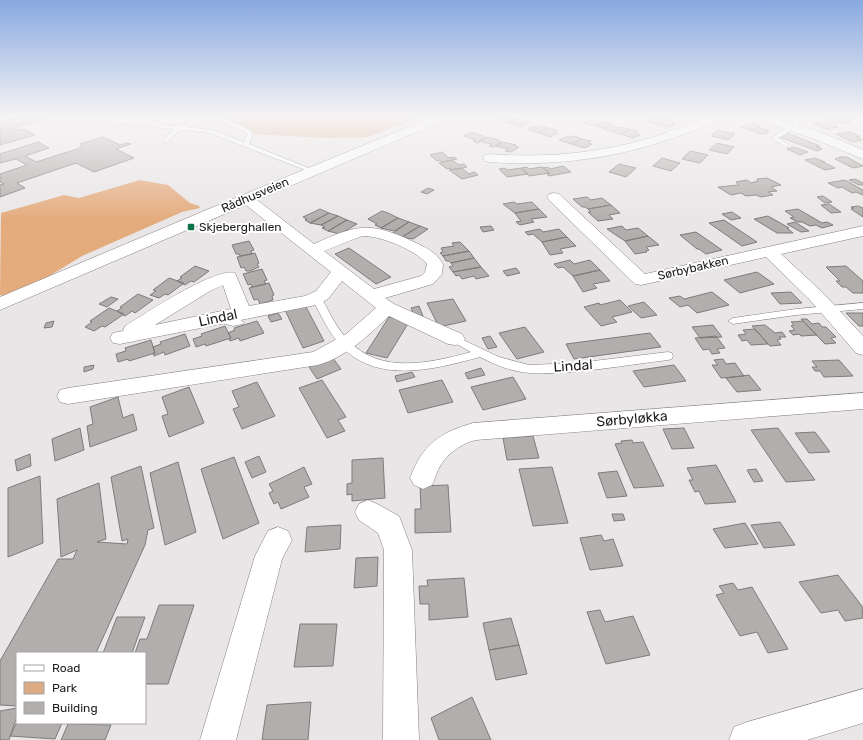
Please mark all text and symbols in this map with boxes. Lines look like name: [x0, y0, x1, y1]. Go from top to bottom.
street label: Rådhusveien: [219, 174, 291, 216]
place label: Skjeberghallen: [199, 220, 282, 234]
marker: Skjeberghallen: [186, 222, 196, 232]
street label: Sørbybakken: [656, 253, 730, 283]
street label: Lindal: [197, 306, 239, 330]
street label: Lindal: [553, 356, 593, 376]
street label: Sørbyløkka: [596, 407, 668, 431]
legend: [16, 652, 146, 724]
text: Road: [52, 661, 80, 675]
text: Park: [52, 681, 78, 695]
text: Building: [52, 701, 98, 715]

